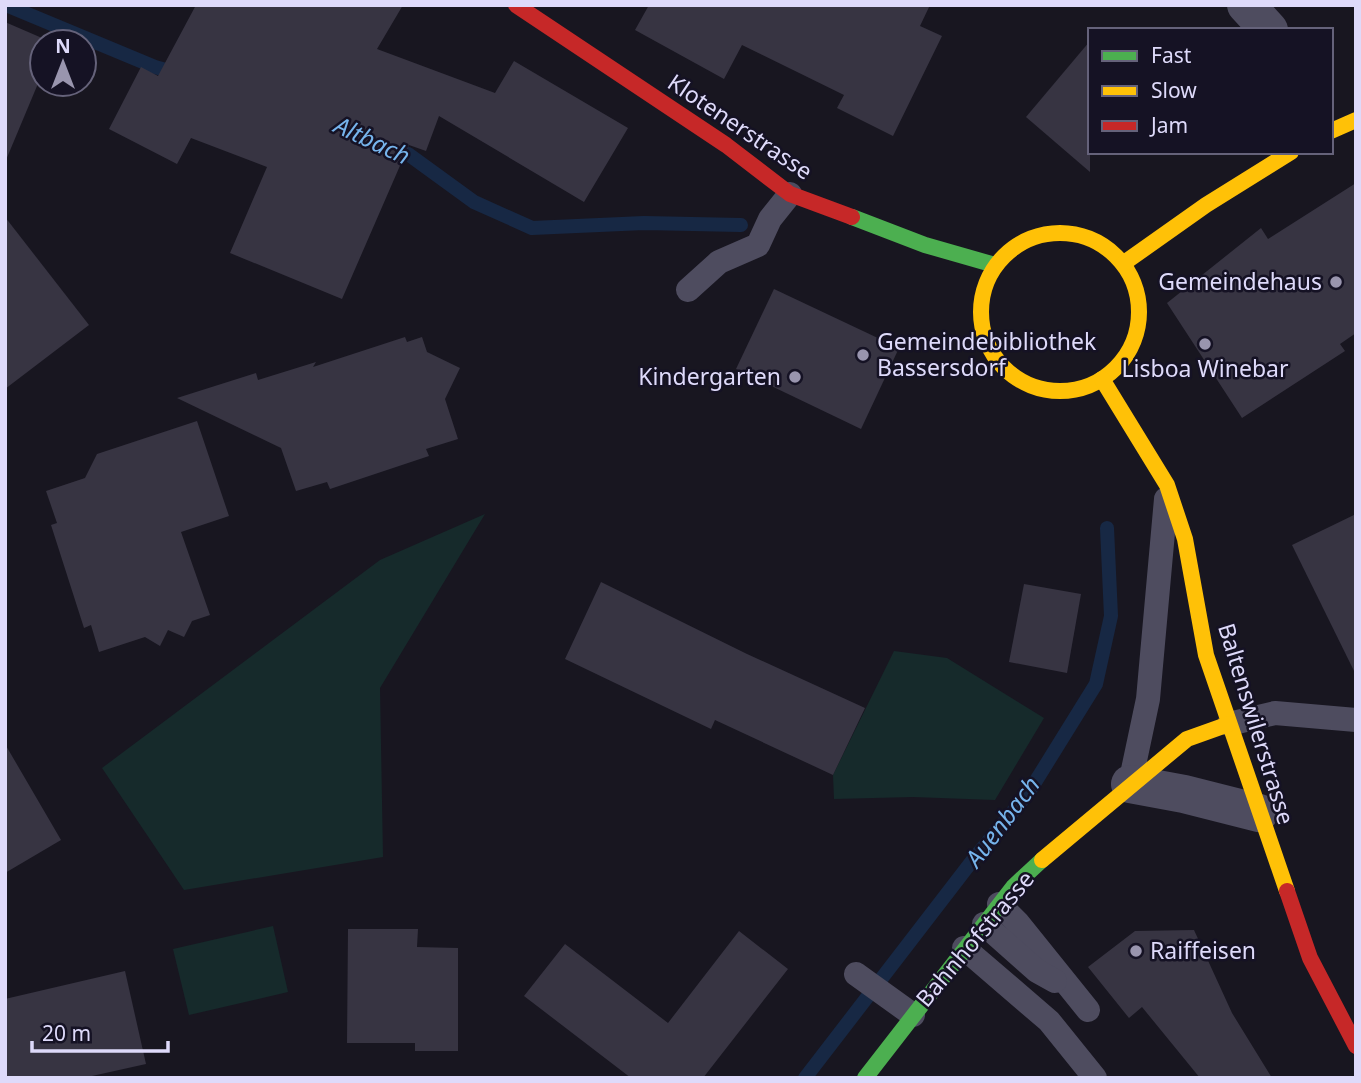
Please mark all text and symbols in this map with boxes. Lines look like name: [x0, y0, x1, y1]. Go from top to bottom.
north arrow: [28, 28, 98, 98]
legend: [1088, 28, 1333, 154]
text: N: [55, 33, 71, 59]
text: Fast: [1151, 41, 1192, 69]
street label: Klotenerstrasse: [662, 66, 819, 186]
text: Slow: [1151, 76, 1197, 104]
water label: Altbach: [328, 107, 416, 171]
text: Jam: [1149, 111, 1188, 139]
place label: Gemeindehaus: [1158, 265, 1322, 297]
marker: Gemeindehaus: [1328, 274, 1344, 290]
place label: Gemeindebibliothek Bassersdorf: [877, 325, 1097, 383]
marker: Lisboa Winebar: [1197, 336, 1213, 352]
marker: Gemeindebibliothek Bassersdorf: [855, 347, 871, 363]
place label: Lisboa Winebar: [1121, 352, 1289, 384]
place label: Kindergarten: [638, 360, 781, 392]
marker: Kindergarten: [787, 369, 803, 385]
street label: Baltenswilerstrasse: [1211, 619, 1303, 828]
water label: Auenbach: [956, 769, 1047, 875]
street label: Bahnhofstrasse: [908, 863, 1041, 1013]
place label: Raiffeisen: [1150, 934, 1256, 966]
marker: Raiffeisen: [1128, 943, 1144, 959]
scale bar: [32, 1010, 168, 1054]
text: 20 m: [42, 1019, 91, 1047]

